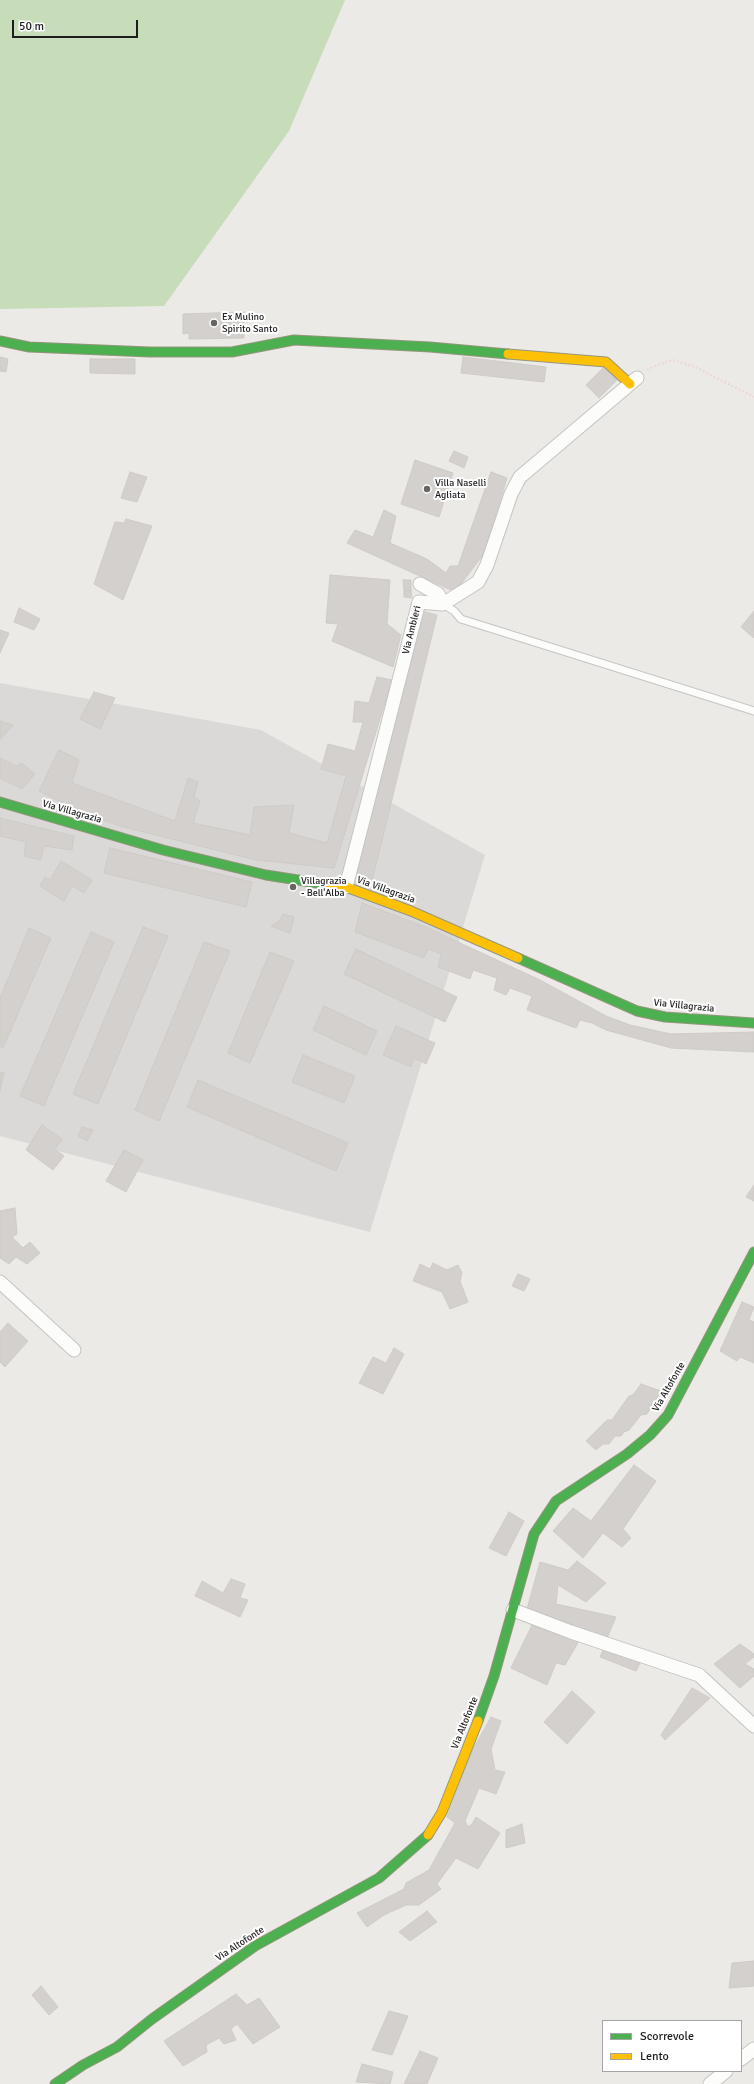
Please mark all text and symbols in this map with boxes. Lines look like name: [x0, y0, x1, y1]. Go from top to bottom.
scale bar: [14, 12, 140, 38]
text: 50 m: [19, 19, 44, 34]
place label: Ex Mulino Spirito Santo: [222, 311, 278, 334]
marker: Ex Mulino Spirito Santo: [209, 318, 219, 328]
place label: Villa Naselli Agliata: [435, 477, 486, 500]
marker: Villa Naselli Agliata: [422, 484, 432, 494]
street label: Via Ambleri: [400, 605, 424, 655]
street label: Via Villagrazia: [41, 798, 103, 826]
street label: Via Villagrazia: [355, 874, 417, 906]
place label: Villagrazia - Bell'Alba: [301, 875, 346, 898]
marker: Villagrazia - Bell'Alba: [288, 882, 298, 892]
street label: Via Villagrazia: [653, 997, 715, 1015]
street label: Via Altofonte: [650, 1360, 688, 1414]
street label: Via Altofonte: [449, 1695, 481, 1751]
street label: Via Altofonte: [214, 1924, 266, 1964]
legend: [602, 2020, 742, 2072]
text: Scorrevole: [640, 2029, 694, 2044]
text: Lento: [640, 2049, 669, 2064]

